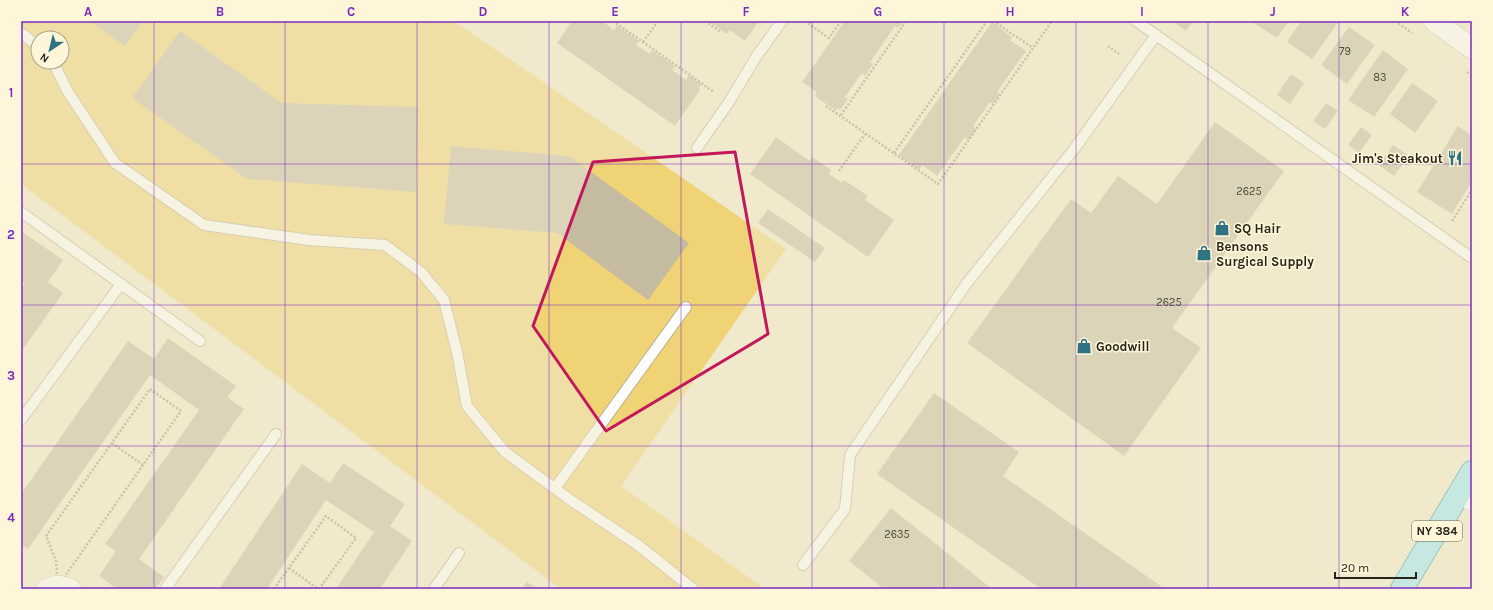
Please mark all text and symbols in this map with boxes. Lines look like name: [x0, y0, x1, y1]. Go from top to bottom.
text: A: [84, 4, 92, 19]
text: B: [216, 4, 224, 19]
text: C: [347, 4, 355, 19]
text: D: [479, 4, 488, 19]
text: E: [611, 4, 619, 19]
text: F: [742, 4, 750, 19]
text: G: [874, 4, 882, 19]
text: H: [1005, 4, 1015, 19]
text: I: [1140, 4, 1144, 19]
text: J: [1270, 4, 1276, 19]
text: K: [1401, 4, 1410, 19]
north arrow: [30, 30, 70, 70]
house number: 79: [1339, 45, 1351, 58]
text: N: [38, 50, 52, 65]
house number: 83: [1373, 71, 1387, 84]
text: 1: [9, 85, 13, 100]
restaurant icon: Jim's Steakout: [1446, 149, 1464, 167]
place label: Jim's Steakout: [1352, 151, 1443, 166]
house number: 2625: [1236, 185, 1262, 198]
shop icon: SQ Hair: [1213, 219, 1231, 237]
place label: SQ Hair: [1234, 221, 1282, 236]
text: 2: [7, 227, 15, 242]
place label: Bensons Surgical Supply: [1216, 239, 1314, 269]
shop icon: Bensons Surgical Supply: [1195, 244, 1213, 262]
house number: 2625: [1156, 296, 1182, 309]
shop icon: Goodwill: [1075, 337, 1093, 355]
place label: Goodwill: [1096, 339, 1150, 354]
text: 3: [7, 368, 15, 383]
text: 4: [7, 510, 15, 525]
road number: NY 384: [1412, 521, 1462, 541]
house number: 2635: [884, 528, 910, 541]
scale bar: [1335, 554, 1416, 580]
text: 20 m: [1341, 561, 1369, 575]

